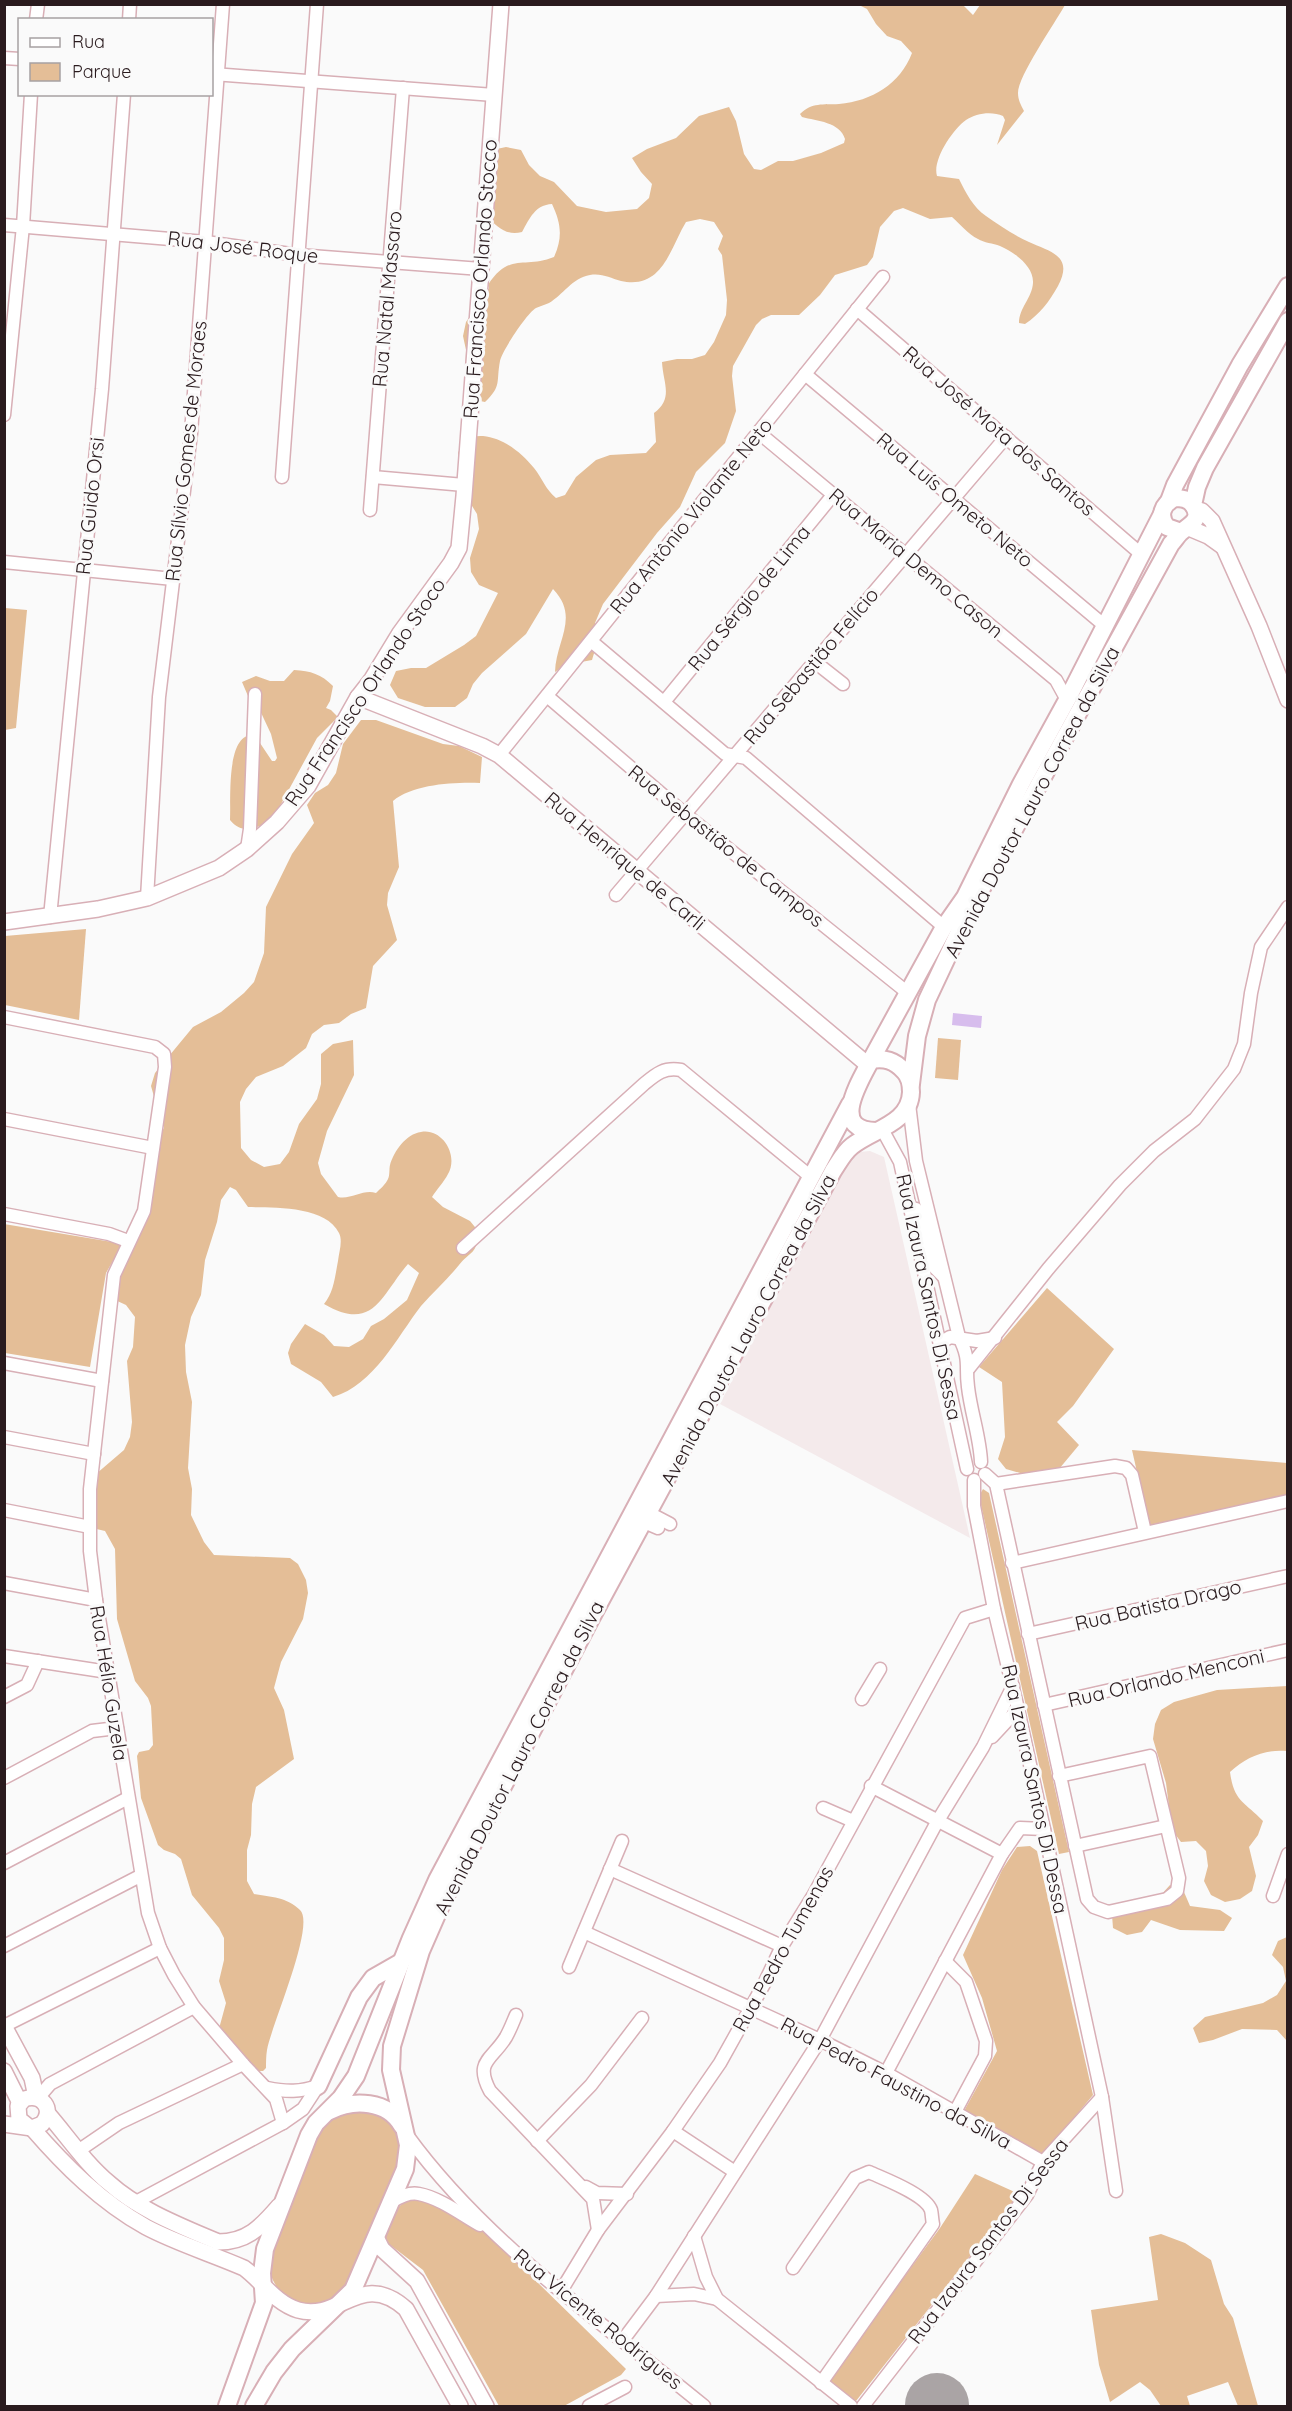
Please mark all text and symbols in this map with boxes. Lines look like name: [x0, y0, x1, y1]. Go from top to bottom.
legend: [18, 18, 213, 96]
text: Rua: [72, 30, 105, 53]
text: Parque: [72, 60, 131, 83]
street label: Rua Francisco Orlando Stocco: [457, 138, 502, 420]
street label: Rua Natal Massaro: [366, 210, 407, 388]
street label: Rua José Roque: [166, 225, 320, 268]
street label: Rua Sílvio Gomes de Moraes: [159, 319, 212, 583]
street label: Rua José Mota dos Santos: [898, 340, 1101, 521]
street label: Rua Antônio Violante Neto: [604, 413, 777, 619]
street label: Rua Luís Ometo Neto: [872, 427, 1039, 573]
street label: Rua Guido Orsi: [70, 436, 109, 576]
street label: Rua Maria Demo Cason: [824, 482, 1009, 643]
street label: Rua Sérgio de Lima: [682, 520, 815, 676]
street label: Rua Francisco Orlando Stoco: [279, 573, 450, 811]
street label: Rua Sebastião Felício: [738, 582, 883, 749]
street label: Avenida Doutor Lauro Correa da Silva: [939, 642, 1125, 962]
street label: Rua Sebastião de Campos: [623, 759, 829, 932]
street label: Rua Henrique de Carli: [540, 786, 711, 935]
street label: Avenida Doutor Lauro Correa da Silva: [655, 1170, 841, 1490]
street label: Rua Izaura Santos Di Sessa: [891, 1171, 968, 1422]
street label: Rua Batista Drago: [1072, 1573, 1244, 1636]
street label: Avenida Doutor Lauro Correa da Silva: [428, 1596, 609, 1919]
street label: Rua Hélio Guzela: [85, 1603, 134, 1762]
street label: Rua Orlando Menconi: [1065, 1643, 1267, 1712]
street label: Rua Izaura Santos Di Dessa: [997, 1662, 1074, 1916]
street label: Rua Pedro Tumenas: [727, 1861, 839, 2036]
street label: Rua Pedro Faustino da Silva: [777, 2011, 1016, 2154]
street label: Rua Izaura Santos Di Sessa: [902, 2133, 1073, 2349]
street label: Rua Vicente Rodrigues: [509, 2243, 688, 2394]

